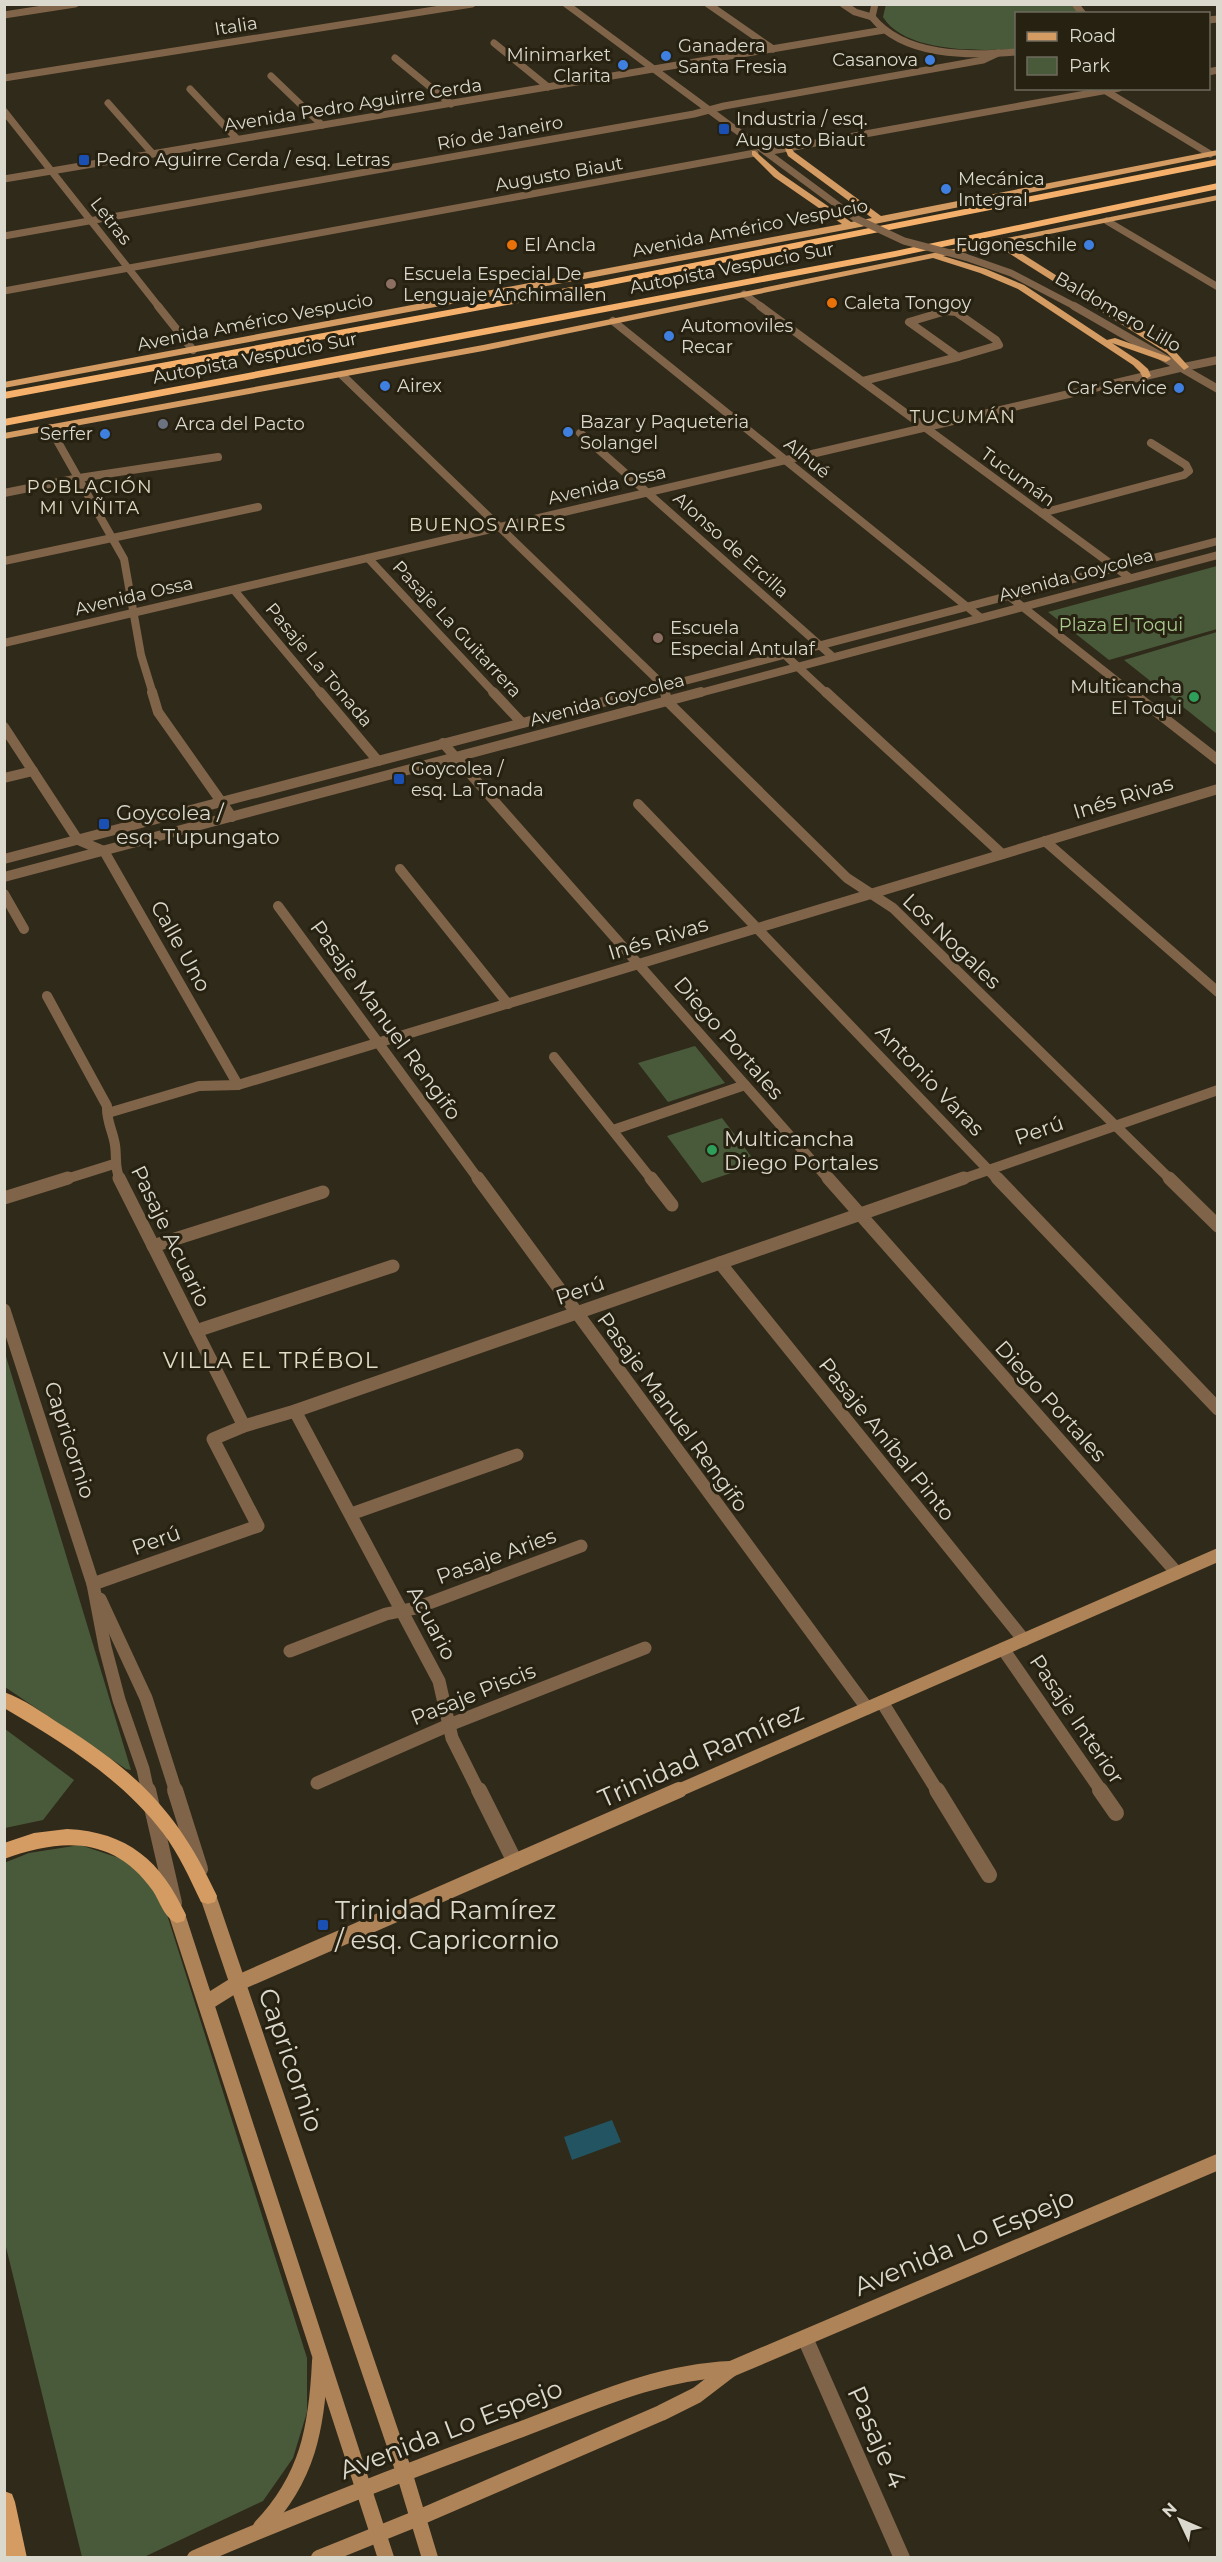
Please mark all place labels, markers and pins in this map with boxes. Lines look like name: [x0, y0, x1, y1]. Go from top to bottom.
place label: Ganadera Santa Fresia: [678, 35, 787, 78]
place label: Minimarket Clarita: [507, 44, 611, 87]
marker: Ganadera Santa Fresia: [659, 49, 673, 63]
place label: Casanova: [832, 49, 918, 71]
marker: Casanova: [923, 53, 937, 67]
marker: Minimarket Clarita: [616, 58, 630, 72]
place label: Industria / esq. Augusto Biaut: [736, 108, 868, 151]
marker: Industria / esq. Augusto Biaut: [717, 122, 731, 136]
place label: Pedro Aguirre Cerda / esq. Letras: [96, 149, 390, 171]
marker: Pedro Aguirre Cerda / esq. Letras: [77, 153, 91, 167]
place label: Mecánica Integral: [958, 168, 1045, 211]
marker: Mecánica Integral: [939, 182, 953, 196]
place label: El Ancla: [524, 234, 596, 256]
place label: Fugoneschile: [956, 234, 1077, 256]
marker: El Ancla: [505, 238, 519, 252]
marker: Fugoneschile: [1082, 238, 1096, 252]
place label: Escuela Especial De Lenguaje Anchimallen: [403, 263, 607, 306]
marker: Escuela Especial De Lenguaje Anchimallen: [384, 277, 398, 291]
place label: Caleta Tongoy: [844, 292, 971, 314]
marker: Caleta Tongoy: [825, 296, 839, 310]
place label: Automoviles Recar: [681, 315, 794, 358]
marker: Automoviles Recar: [662, 329, 676, 343]
place label: Airex: [397, 375, 442, 397]
place label: Car Service: [1067, 377, 1167, 399]
marker: Airex: [378, 379, 392, 393]
marker: Car Service: [1172, 381, 1186, 395]
place label: Bazar y Paqueteria Solangel: [580, 411, 749, 454]
place label: Arca del Pacto: [175, 413, 305, 435]
marker: Arca del Pacto: [156, 417, 170, 431]
place label: Serfer: [40, 423, 93, 445]
marker: Bazar y Paqueteria Solangel: [561, 425, 575, 439]
marker: Serfer: [98, 427, 112, 441]
place label: Escuela Especial Antulaf: [670, 617, 816, 660]
marker: Escuela Especial Antulaf: [651, 631, 665, 645]
place label: Multicancha El Toqui: [1070, 676, 1182, 719]
marker: Multicancha El Toqui: [1187, 690, 1201, 704]
place label: Goycolea / esq. La Tonada: [411, 758, 544, 801]
marker: Goycolea / esq. La Tonada: [392, 772, 406, 786]
place label: Goycolea / esq. Tupungato: [116, 800, 280, 849]
marker: Goycolea / esq. Tupungato: [97, 817, 111, 831]
place label: Multicancha Diego Portales: [724, 1126, 879, 1175]
marker: Multicancha Diego Portales: [705, 1143, 719, 1157]
place label: Trinidad Ramírez / esq. Capricornio: [334, 1894, 559, 1956]
marker: Trinidad Ramírez / esq. Capricornio: [316, 1918, 330, 1932]

